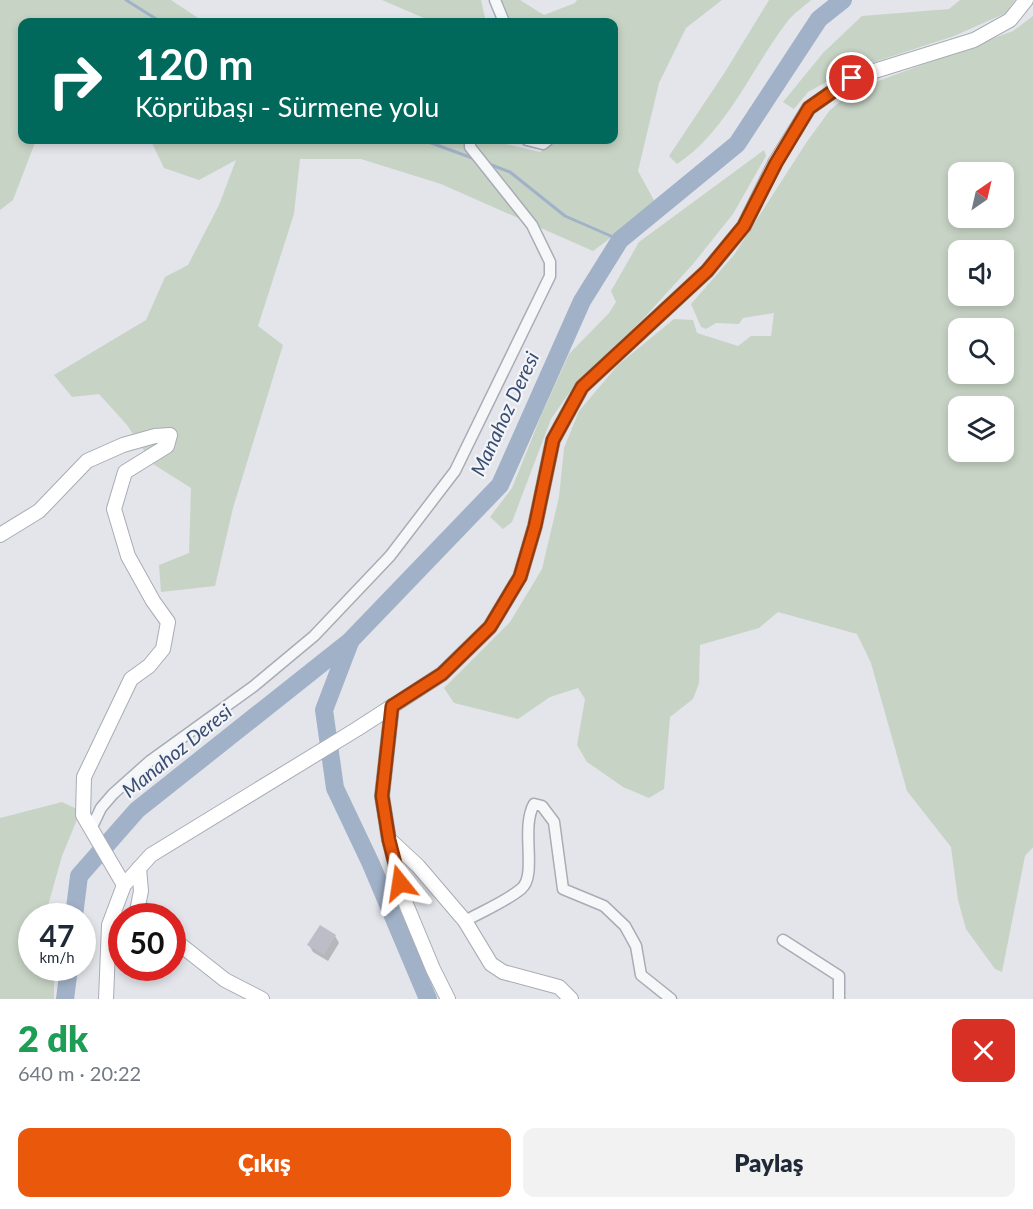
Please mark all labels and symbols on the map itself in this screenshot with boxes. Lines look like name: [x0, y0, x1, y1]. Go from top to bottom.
pin: [826, 52, 877, 103]
north arrow: [948, 162, 1014, 228]
water label: Manahoz Deresi: [465, 347, 543, 479]
water label: Manahoz Deresi: [117, 698, 236, 802]
position arrow: [368, 851, 432, 915]
speed limit sign: 50: [108, 903, 186, 981]

